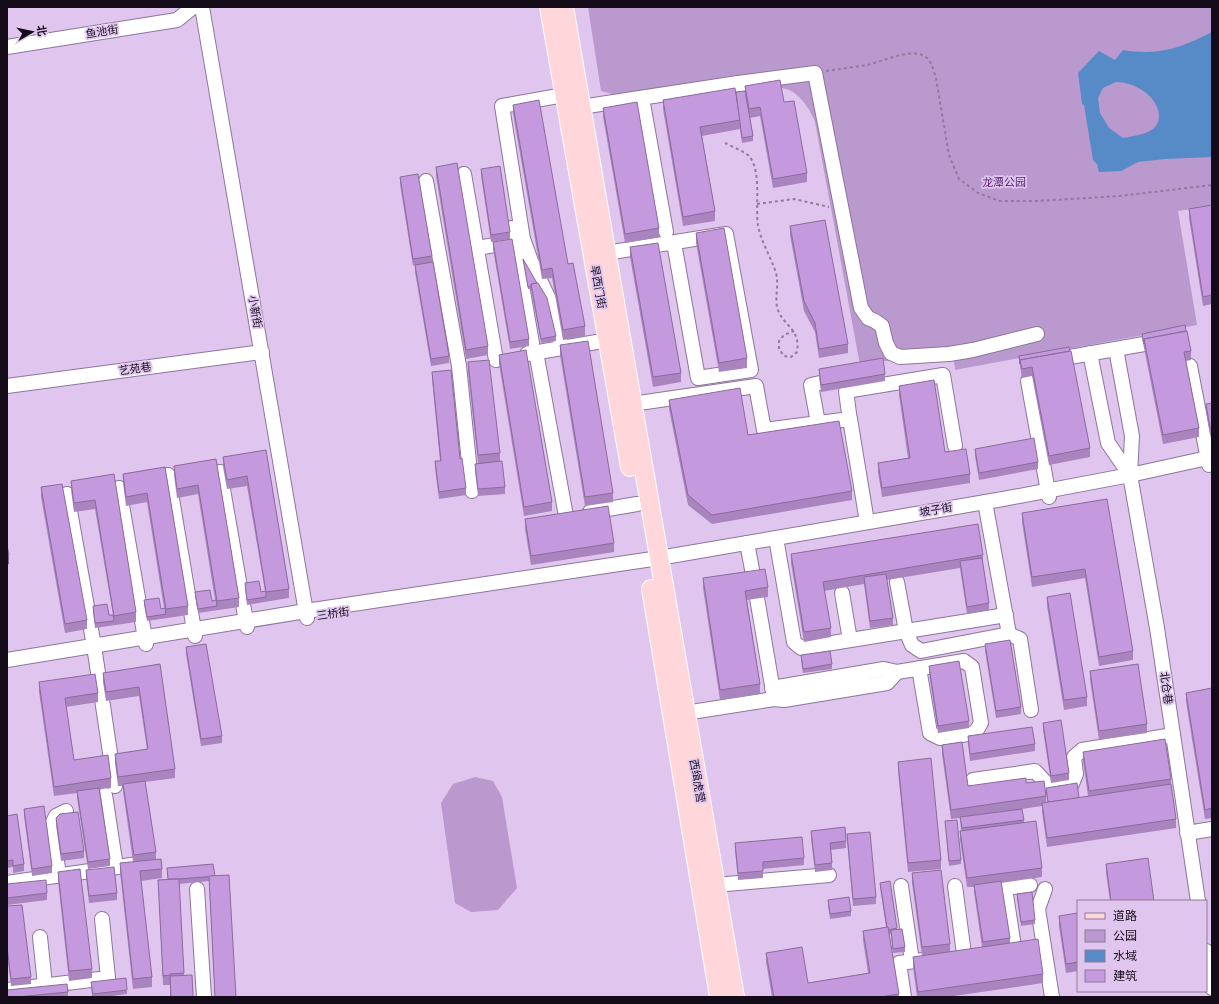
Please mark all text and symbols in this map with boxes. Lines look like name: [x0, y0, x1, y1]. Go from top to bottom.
north arrow: [12, 12, 52, 52]
street label: 鱼池街: [85, 23, 119, 41]
text: 北: [34, 24, 49, 37]
park label: 龙潭公园: [982, 176, 1026, 189]
street label: 旱西门街: [588, 264, 608, 310]
street label: 小新街: [246, 295, 264, 329]
street label: 艺苑巷: [118, 360, 152, 378]
street label: 坡子街: [919, 501, 953, 519]
street label: 三桥街: [316, 605, 350, 623]
street label: 北仓巷: [1157, 671, 1175, 705]
street label: 西缉虎营: [687, 758, 707, 804]
legend: [1077, 900, 1207, 992]
text: 道路: [1113, 909, 1137, 923]
text: 公园: [1113, 929, 1137, 943]
text: 水域: [1113, 949, 1137, 963]
text: 建筑: [1113, 969, 1137, 983]

